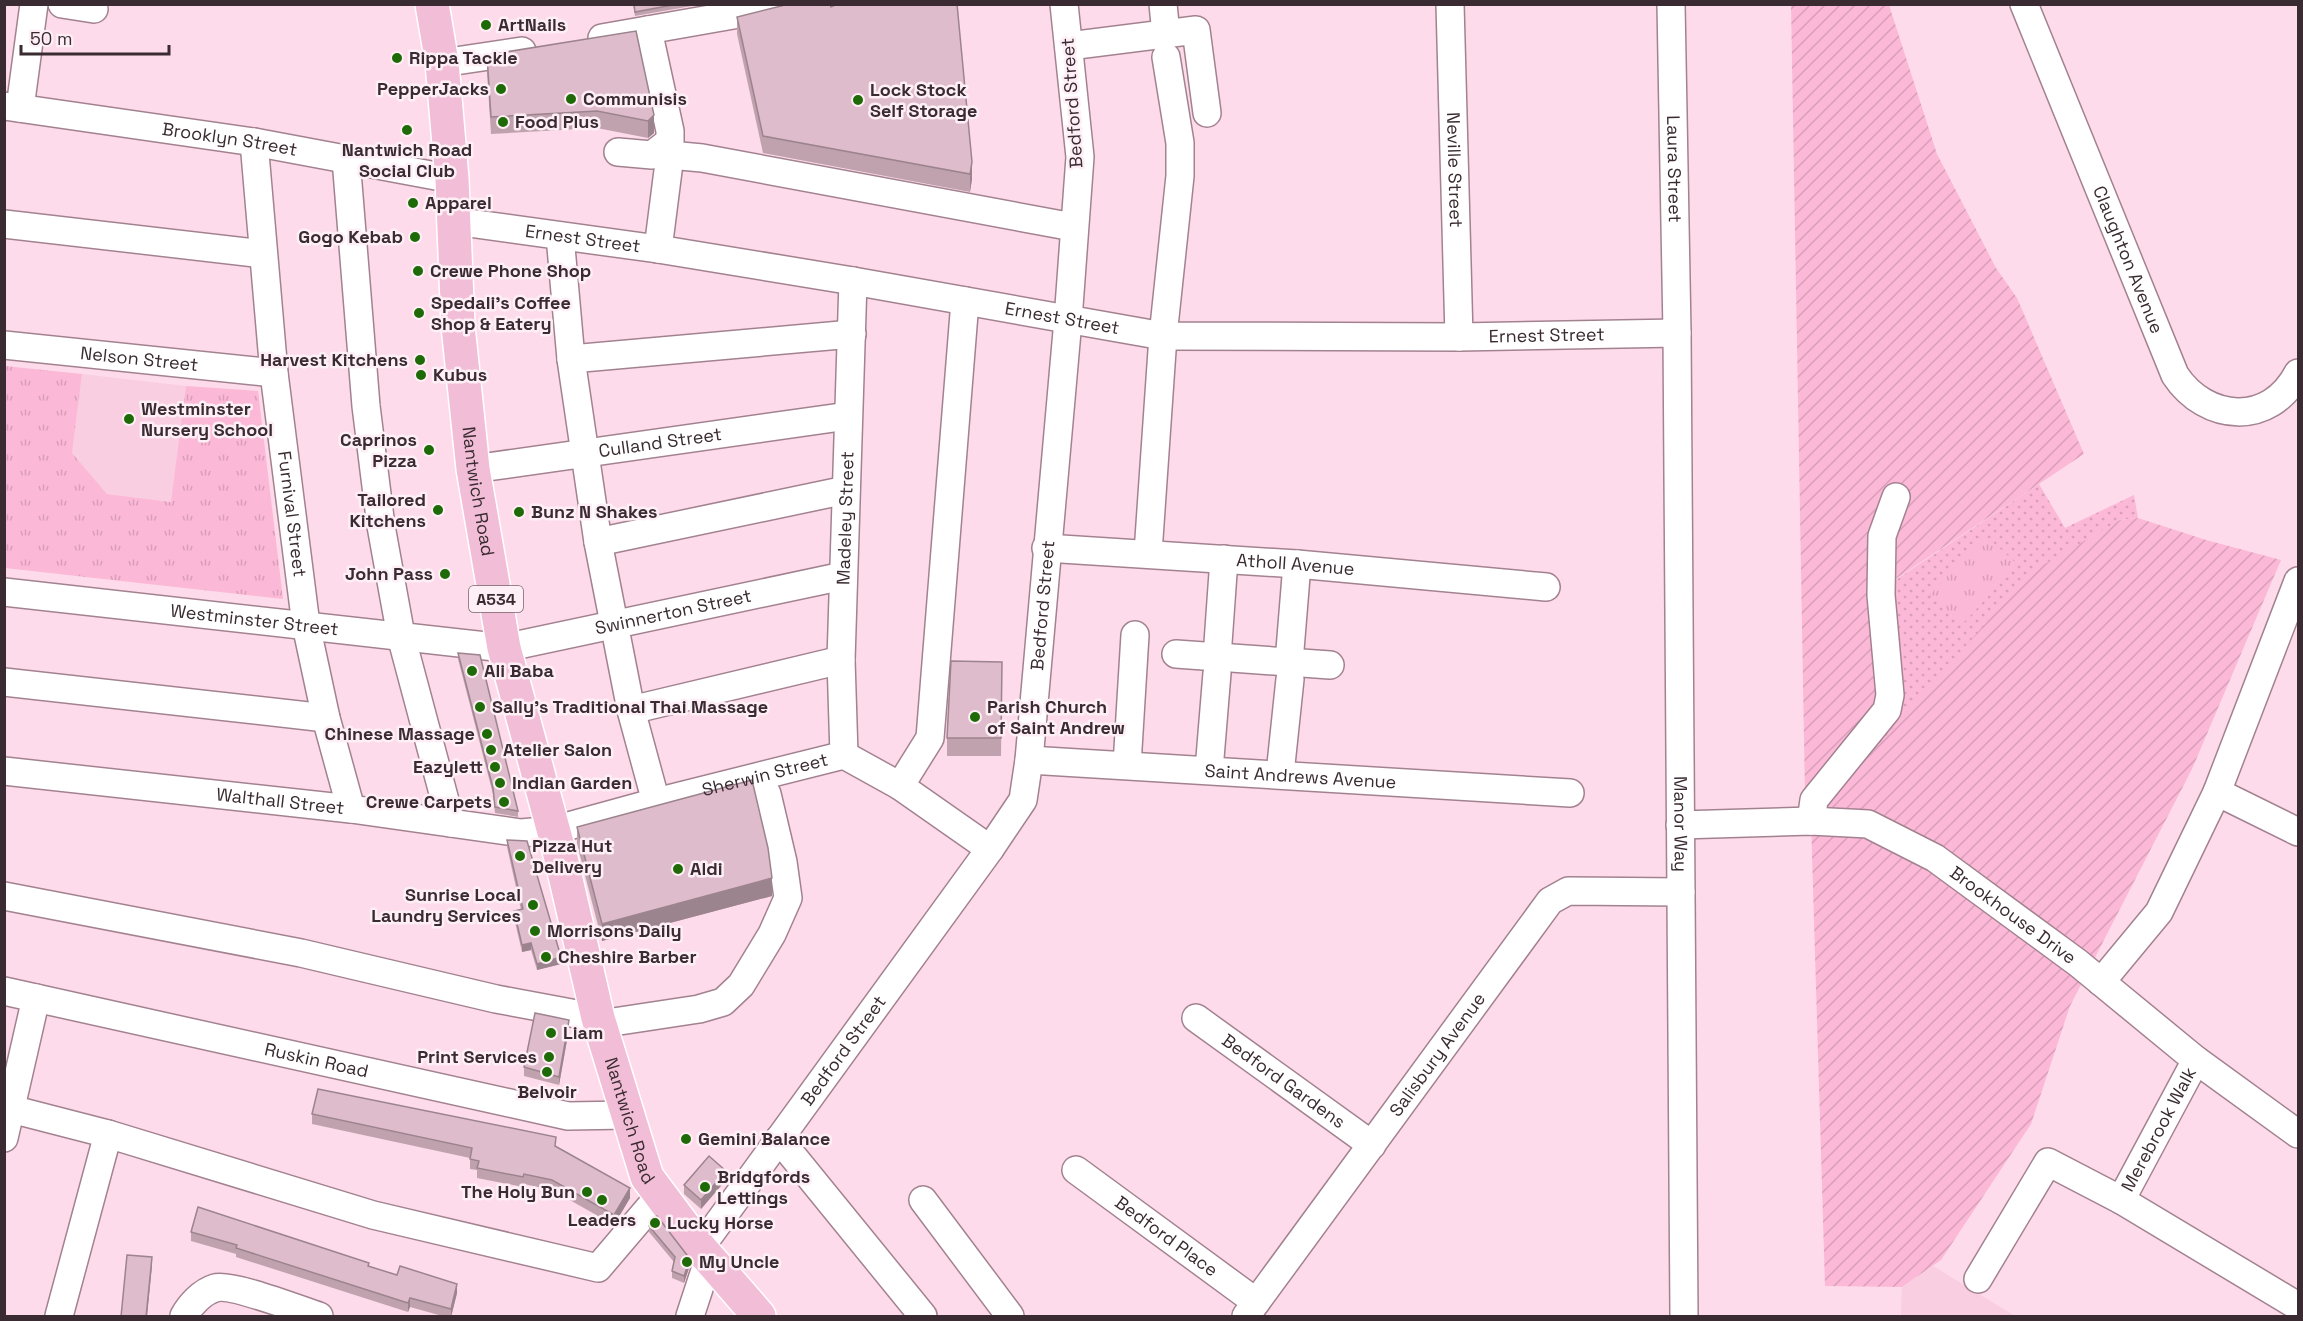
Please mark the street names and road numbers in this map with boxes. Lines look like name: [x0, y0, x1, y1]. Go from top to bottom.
street label: Bedford Street: [1055, 37, 1088, 169]
street label: Neville Street: [1442, 112, 1468, 228]
street label: Laura Street: [1662, 115, 1687, 223]
street label: Brooklyn Street: [161, 117, 299, 161]
street label: Claughton Avenue: [2088, 182, 2169, 337]
street label: Ernest Street: [524, 219, 642, 257]
street label: Ernest Street: [1003, 296, 1121, 339]
street label: Ernest Street: [1488, 322, 1605, 347]
street label: Nelson Street: [79, 341, 199, 376]
street label: Culland Street: [597, 422, 723, 462]
street label: Nantwich Road: [458, 425, 500, 558]
street label: Furnival Street: [273, 450, 312, 578]
street label: Madeley Street: [831, 451, 859, 585]
street label: Bedford Street: [1025, 539, 1059, 671]
street label: Atholl Avenue: [1236, 548, 1355, 580]
street label: Swinnerton Street: [593, 584, 753, 639]
road number: A534: [469, 586, 523, 612]
street label: Westminster Street: [169, 599, 340, 640]
street label: Sherwin Street: [699, 747, 830, 801]
street label: Saint Andrews Avenue: [1204, 759, 1397, 793]
street label: Manor Way: [1669, 776, 1693, 872]
street label: Walthall Street: [215, 782, 346, 819]
street label: Brookhouse Drive: [1945, 861, 2081, 969]
street label: Salisbury Avenue: [1384, 988, 1490, 1121]
street label: Bedford Street: [795, 991, 891, 1110]
street label: Bedford Gardens: [1218, 1028, 1350, 1133]
street label: Ruskin Road: [262, 1037, 371, 1082]
street label: Nantwich Road: [600, 1055, 660, 1189]
street label: Merebrook Walk: [2116, 1063, 2201, 1195]
street label: Bedford Place: [1111, 1190, 1223, 1281]

